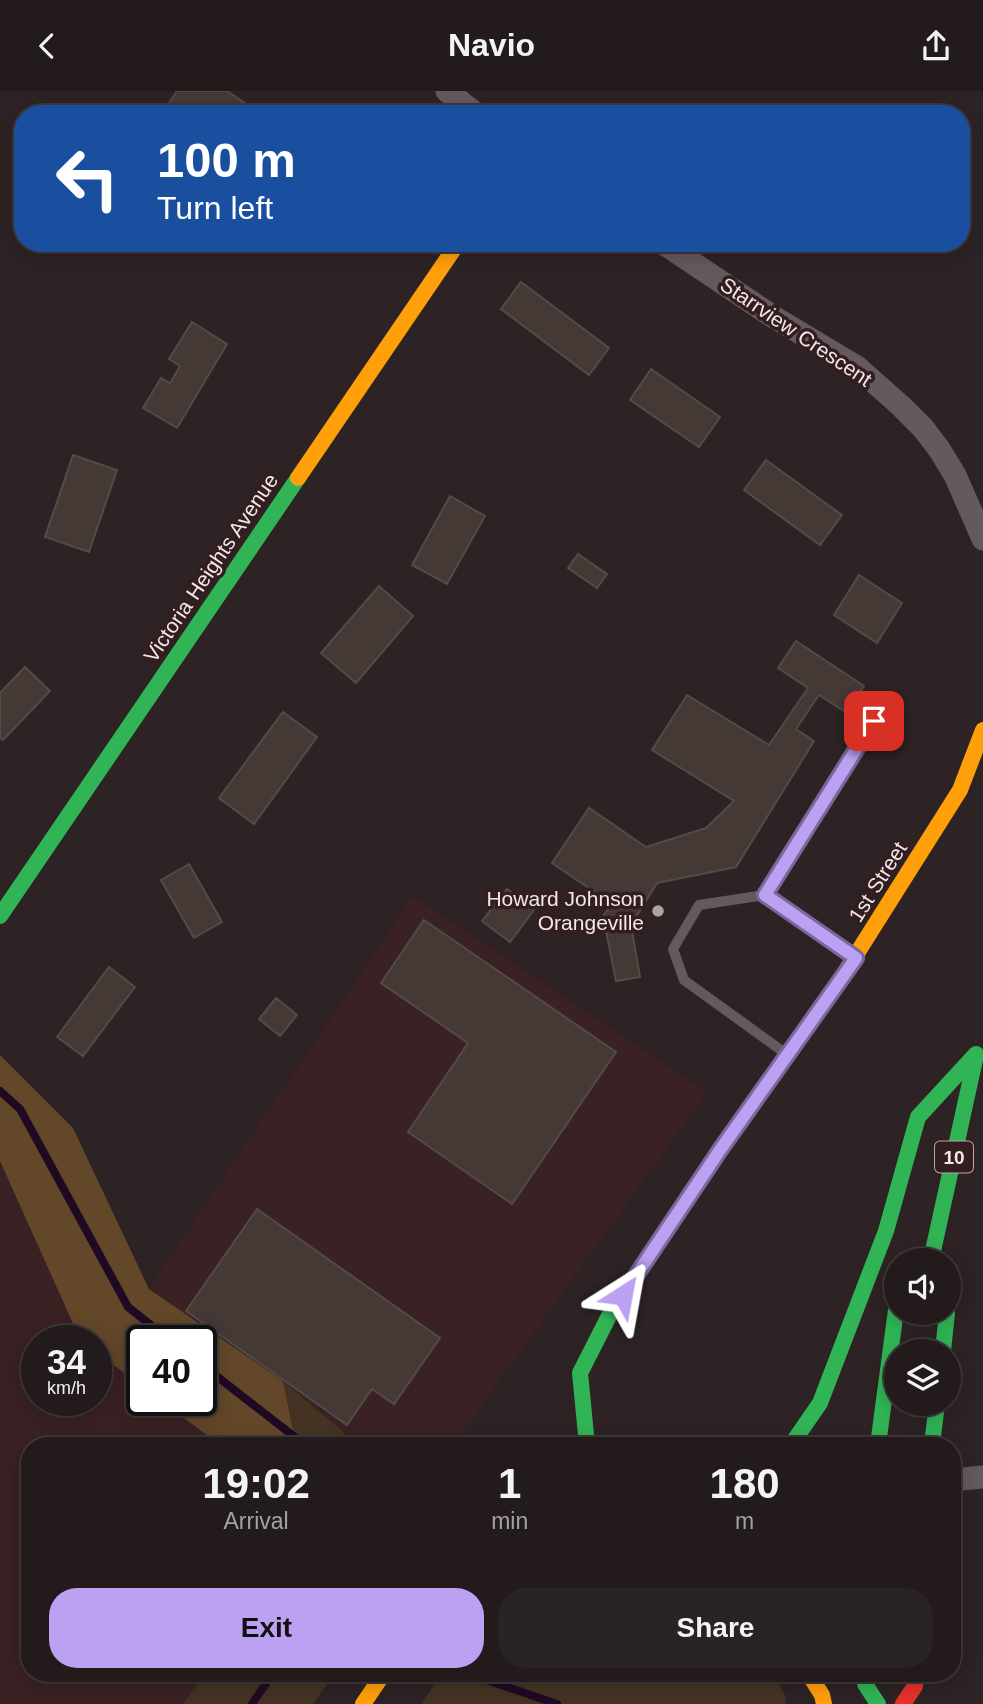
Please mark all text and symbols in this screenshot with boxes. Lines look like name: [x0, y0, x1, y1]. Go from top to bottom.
icon: back: [28, 27, 66, 65]
text: Navio: [448, 27, 535, 63]
icon: share: [917, 27, 955, 65]
icon: left: [42, 133, 133, 224]
text: 100 m: [157, 133, 296, 187]
text: Turn left: [157, 190, 273, 226]
street label: Starrview Crescent: [716, 272, 876, 391]
street label: Victoria Heights Avenue: [139, 469, 282, 666]
pin: [844, 691, 904, 751]
icon: arrive: [855, 702, 893, 740]
street label: 1st Street: [844, 837, 911, 926]
place label: Howard Johnson Orangeville: [486, 887, 644, 934]
marker: Howard Johnson Orangeville: [650, 903, 666, 919]
road number: 10: [935, 1141, 973, 1173]
map controls: [884, 1248, 961, 1416]
button: sound: [884, 1248, 961, 1325]
position arrow: [586, 1258, 660, 1332]
speed limit sign: 40: [126, 1325, 217, 1416]
button: layers: [884, 1339, 961, 1416]
text: 34: [47, 1342, 86, 1381]
text: km/h: [47, 1378, 86, 1398]
text: 19:02: [202, 1460, 310, 1507]
text: 1: [498, 1460, 521, 1507]
text: 180: [710, 1460, 780, 1507]
text: Arrival: [223, 1508, 289, 1534]
text: min: [491, 1508, 528, 1534]
text: m: [735, 1508, 754, 1534]
button: Exit: [49, 1588, 484, 1668]
button: Share: [498, 1588, 933, 1668]

